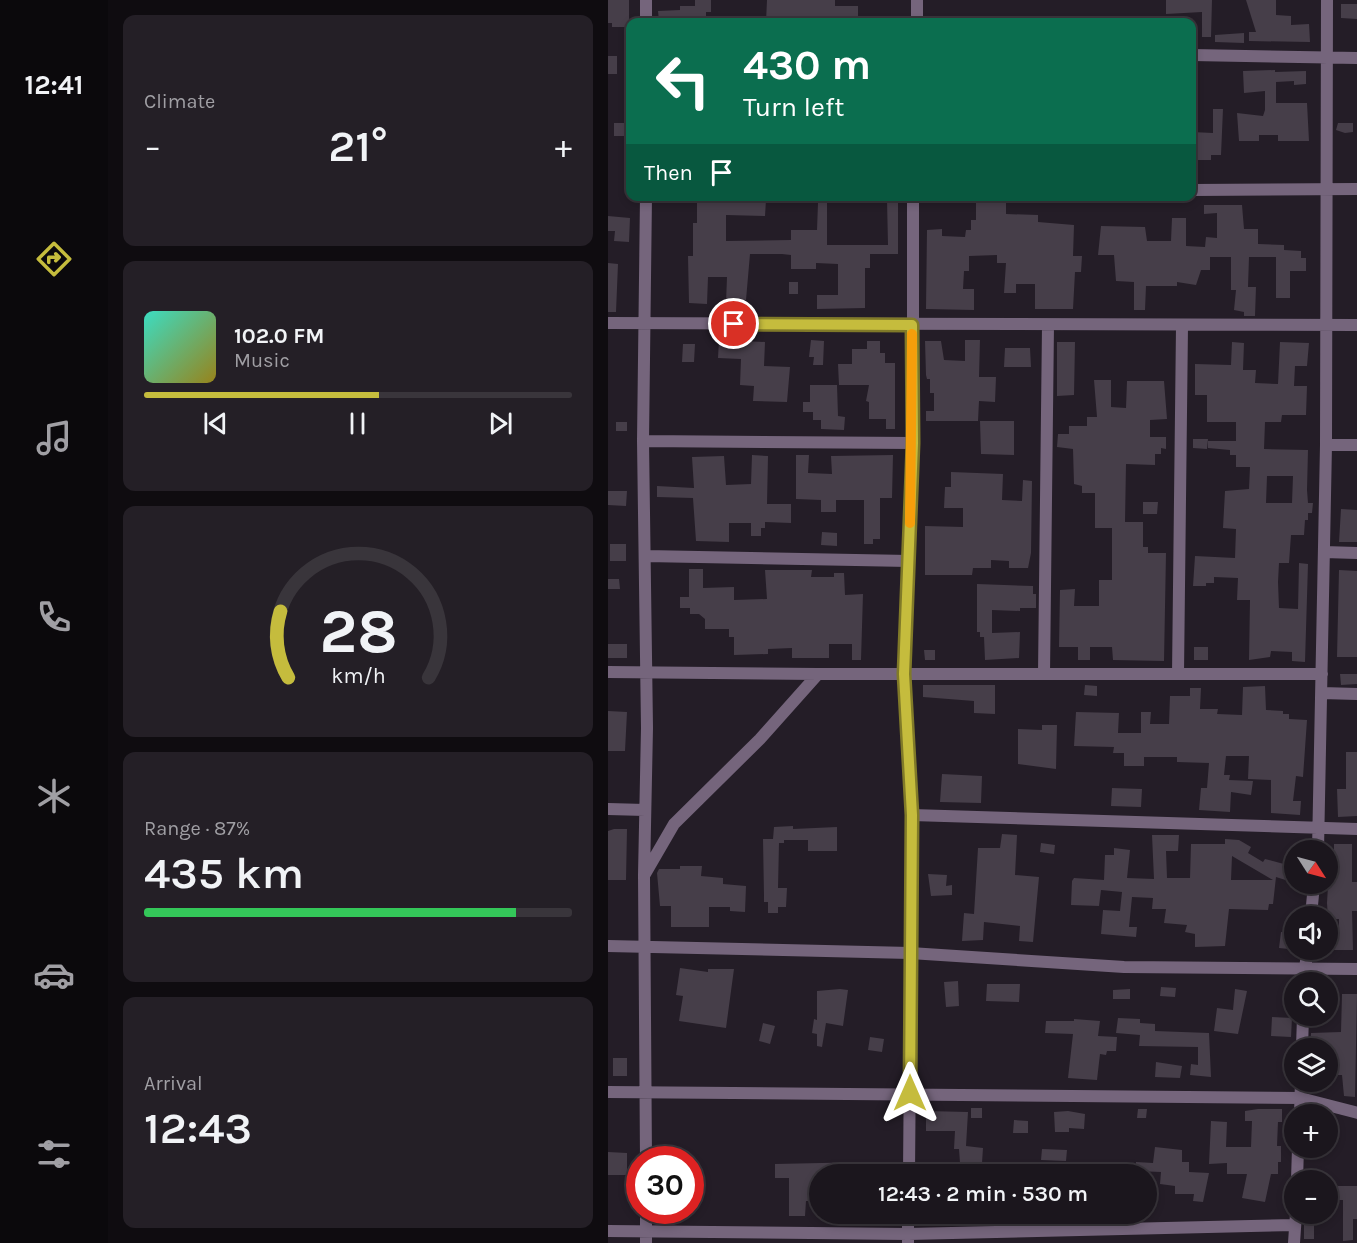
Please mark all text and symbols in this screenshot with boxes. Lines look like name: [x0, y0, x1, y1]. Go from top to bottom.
text: 430 m: [743, 40, 871, 90]
icon: left: [644, 42, 722, 120]
text: 12:41: [25, 69, 83, 101]
text: Climate: [144, 90, 215, 113]
text: Turn left: [743, 91, 844, 123]
text: 21°: [328, 120, 388, 172]
text: −: [144, 127, 161, 165]
text: +: [555, 127, 572, 165]
icon: arrive: [705, 156, 738, 189]
text: Then: [644, 160, 693, 186]
icon: directions: [33, 238, 75, 280]
pin: [708, 298, 759, 349]
icon: arrive: [717, 307, 750, 340]
text: 102.0 FM: [234, 323, 325, 349]
text: Music: [234, 349, 290, 372]
icon: previous: [199, 407, 232, 440]
icon: pause: [341, 407, 374, 440]
icon: next: [484, 407, 517, 440]
icon: music: [33, 417, 75, 459]
icon: phone: [33, 596, 75, 638]
text: 28: [319, 596, 397, 669]
text: km/h: [331, 664, 385, 689]
icon: climate: [33, 775, 75, 817]
text: Range · 87%: [144, 817, 250, 840]
north arrow: [1284, 840, 1338, 894]
map controls: [1284, 840, 1338, 1224]
text: 435 km: [144, 847, 304, 899]
button: sound: [1284, 906, 1338, 960]
icon: car: [33, 954, 75, 996]
button: search: [1284, 972, 1338, 1026]
button: layers: [1284, 1038, 1338, 1092]
position arrow: [878, 1061, 942, 1125]
text: Arrival: [144, 1072, 203, 1095]
text: 12:43: [144, 1102, 252, 1154]
button: +: [1284, 1104, 1338, 1158]
icon: filters: [33, 1133, 75, 1175]
speed limit sign: 30: [626, 1146, 704, 1224]
button: −: [1284, 1170, 1338, 1224]
text: 12:43 · 2 min · 530 m: [878, 1181, 1088, 1207]

